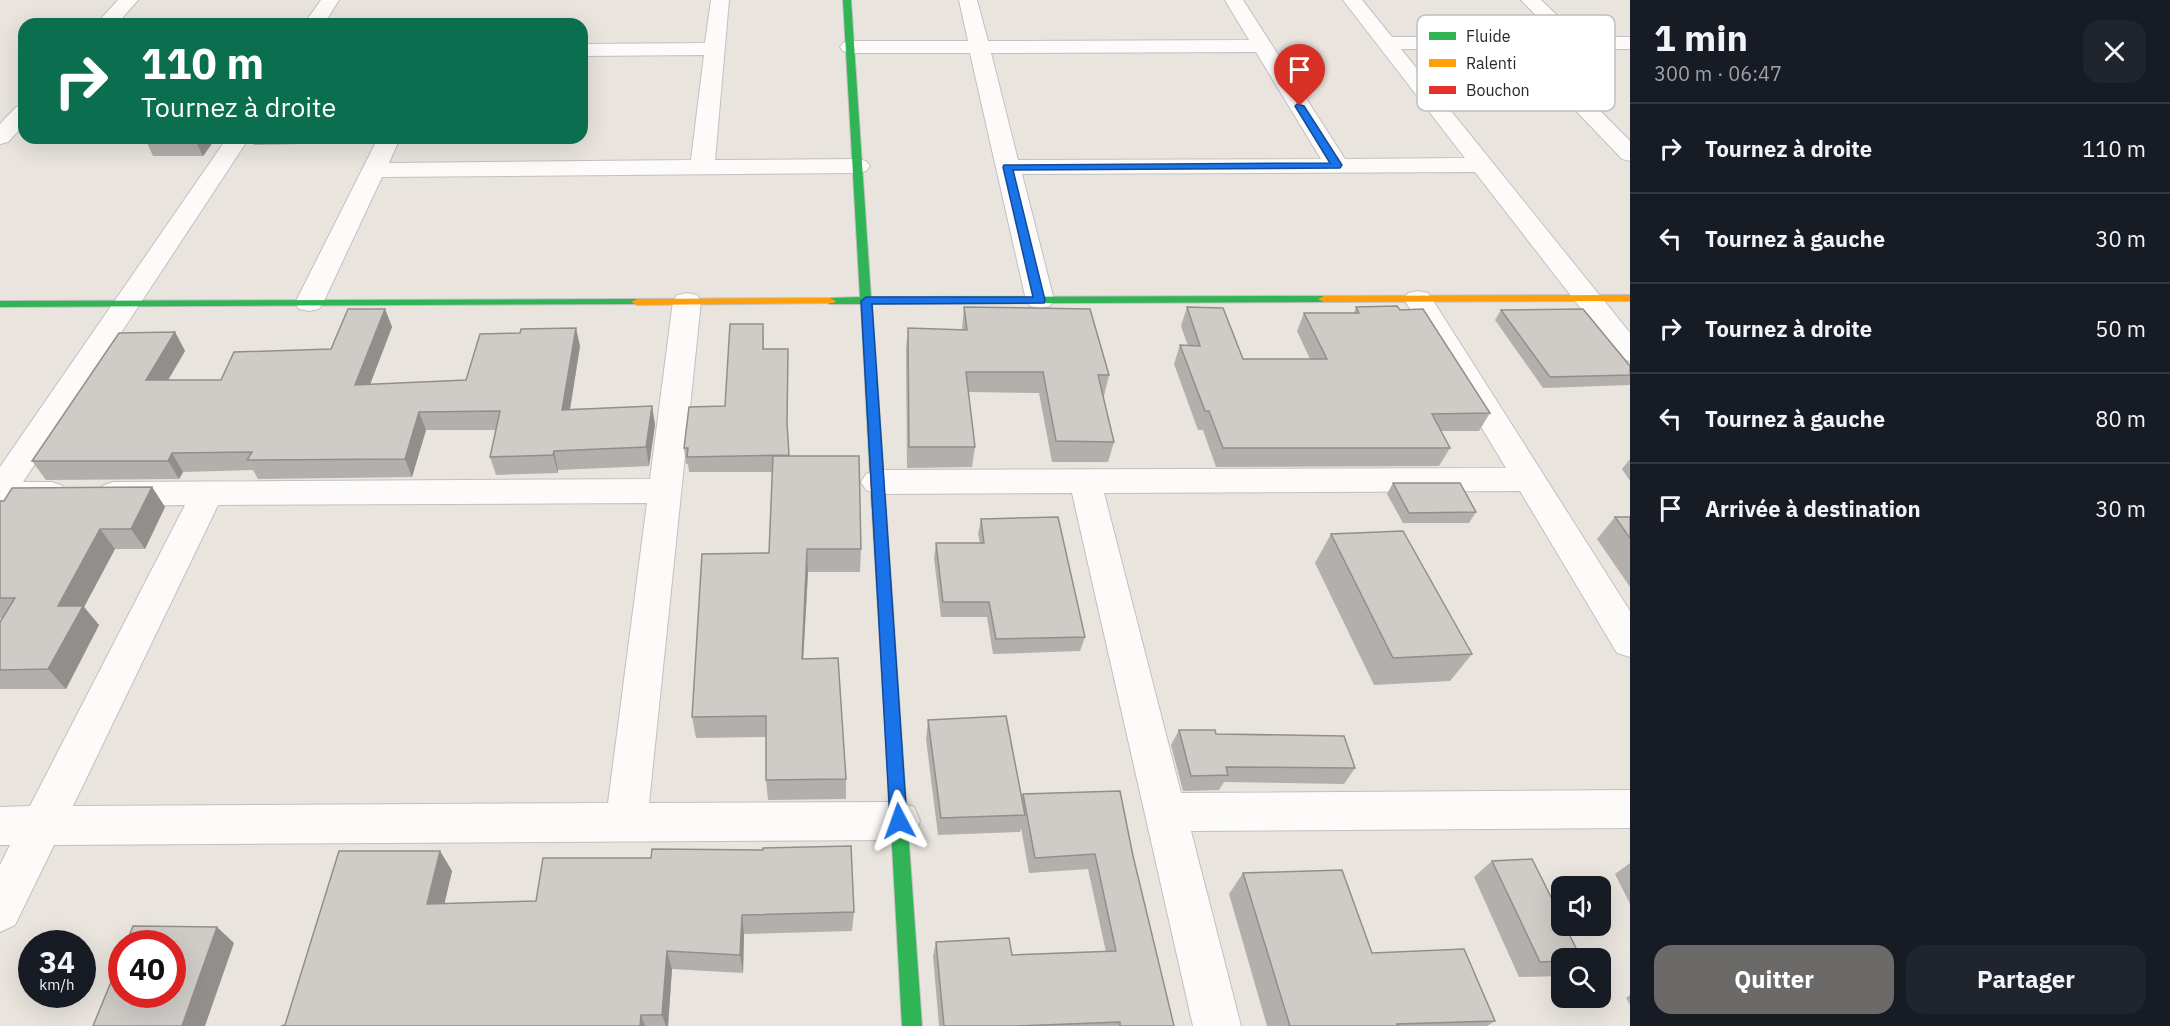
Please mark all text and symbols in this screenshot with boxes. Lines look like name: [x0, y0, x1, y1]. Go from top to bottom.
text: 1 min: [1654, 14, 1748, 61]
legend: [1417, 15, 1615, 111]
button: close: [2083, 20, 2146, 83]
text: Fluide: [1466, 26, 1511, 46]
text: 110 m: [141, 36, 264, 91]
icon: right: [42, 42, 120, 120]
pin: [1274, 44, 1325, 106]
icon: arrive: [1283, 53, 1316, 86]
text: Ralenti: [1466, 53, 1516, 73]
text: 300 m · 06:47: [1654, 60, 1782, 87]
text: Bouchon: [1466, 80, 1530, 100]
text: Tournez à droite: [141, 89, 336, 124]
icon: right: [1654, 132, 1687, 165]
text: Tournez à droite: [1705, 134, 1872, 163]
text: 110 m: [2082, 134, 2146, 163]
icon: left: [1654, 222, 1687, 255]
text: Tournez à gauche: [1705, 224, 1885, 253]
text: 30 m: [2095, 224, 2146, 253]
icon: right: [1654, 312, 1687, 345]
text: Tournez à droite: [1705, 314, 1872, 343]
text: 50 m: [2095, 314, 2146, 343]
icon: left: [1654, 402, 1687, 435]
text: Tournez à gauche: [1705, 404, 1885, 433]
text: 80 m: [2095, 404, 2146, 433]
icon: arrive: [1654, 492, 1687, 525]
text: Arrivée à destination: [1705, 494, 1921, 523]
text: 30 m: [2095, 494, 2146, 523]
position arrow: [867, 789, 931, 853]
map controls: [1551, 876, 1611, 1008]
button: sound: [1551, 876, 1611, 936]
speed limit sign: 40: [108, 930, 186, 1008]
text: 34: [39, 942, 75, 981]
button: Quitter: [1654, 945, 1894, 1014]
button: Partager: [1906, 945, 2146, 1014]
button: search: [1551, 948, 1611, 1008]
text: km/h: [39, 975, 75, 994]

